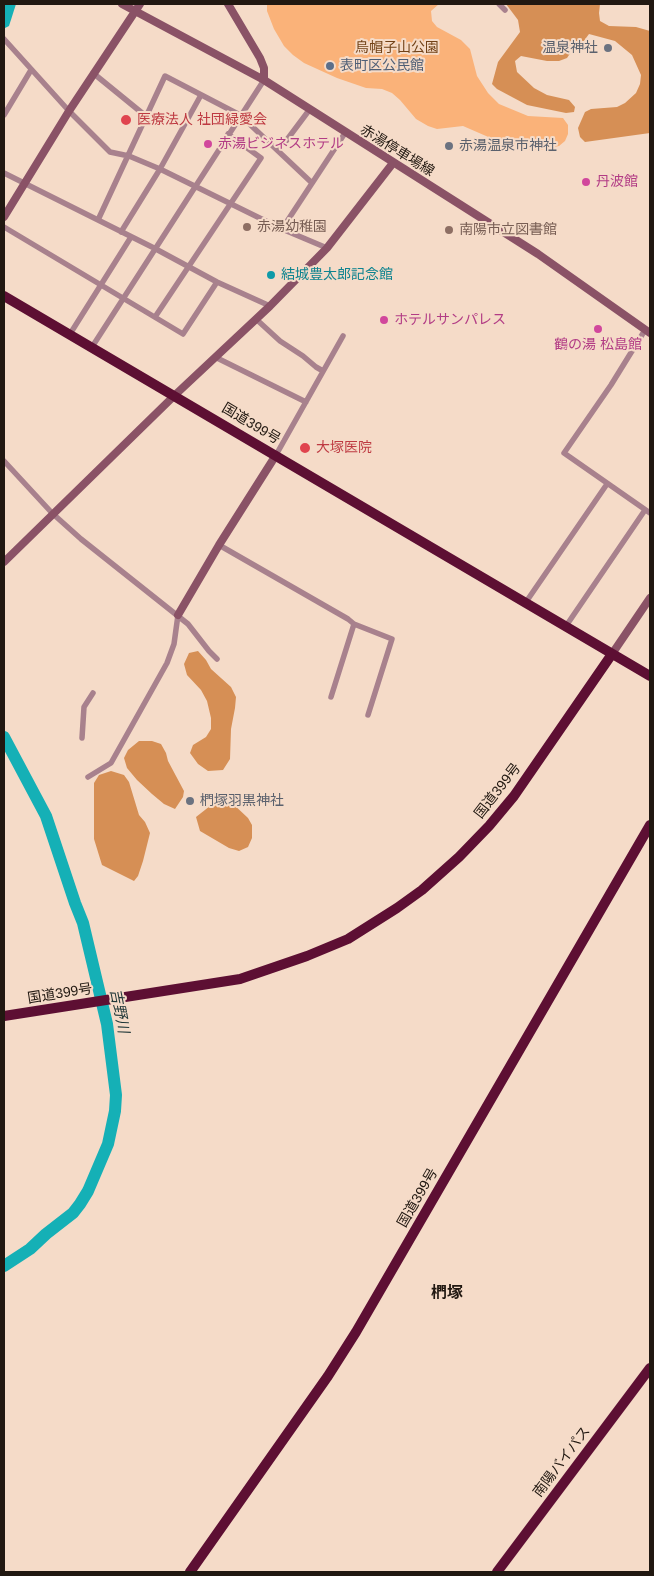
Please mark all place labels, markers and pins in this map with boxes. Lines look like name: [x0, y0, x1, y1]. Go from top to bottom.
place label: 温泉神社: [542, 40, 598, 56]
marker: 温泉神社: [602, 42, 614, 54]
place label: 表町区公民館: [340, 58, 424, 74]
marker: 表町区公民館: [324, 60, 336, 72]
place label: 医療法人 社団緑愛会: [137, 112, 267, 128]
marker: 医療法人 社団緑愛会: [119, 113, 133, 127]
place label: 赤湯ビジネスホテル: [218, 136, 344, 152]
marker: 赤湯ビジネスホテル: [202, 138, 214, 150]
place label: 赤湯温泉市神社: [459, 138, 557, 154]
marker: 赤湯温泉市神社: [443, 140, 455, 152]
place label: 丹波館: [596, 174, 638, 190]
marker: 丹波館: [580, 176, 592, 188]
place label: 赤湯幼稚園: [257, 219, 327, 235]
marker: 赤湯幼稚園: [241, 221, 253, 233]
place label: 南陽市立図書館: [459, 222, 557, 238]
marker: 南陽市立図書館: [443, 224, 455, 236]
place label: 結城豊太郎記念館: [281, 267, 393, 283]
marker: 結城豊太郎記念館: [265, 269, 277, 281]
place label: ホテルサンパレス: [394, 312, 506, 328]
marker: ホテルサンパレス: [378, 314, 390, 326]
marker: 鶴の湯 松島館: [592, 323, 604, 335]
place label: 鶴の湯 松島館: [554, 337, 642, 353]
place label: 大塚医院: [316, 440, 372, 456]
marker: 大塚医院: [298, 441, 312, 455]
place label: 椚塚羽黒神社: [200, 793, 284, 809]
marker: 椚塚羽黒神社: [184, 795, 196, 807]

